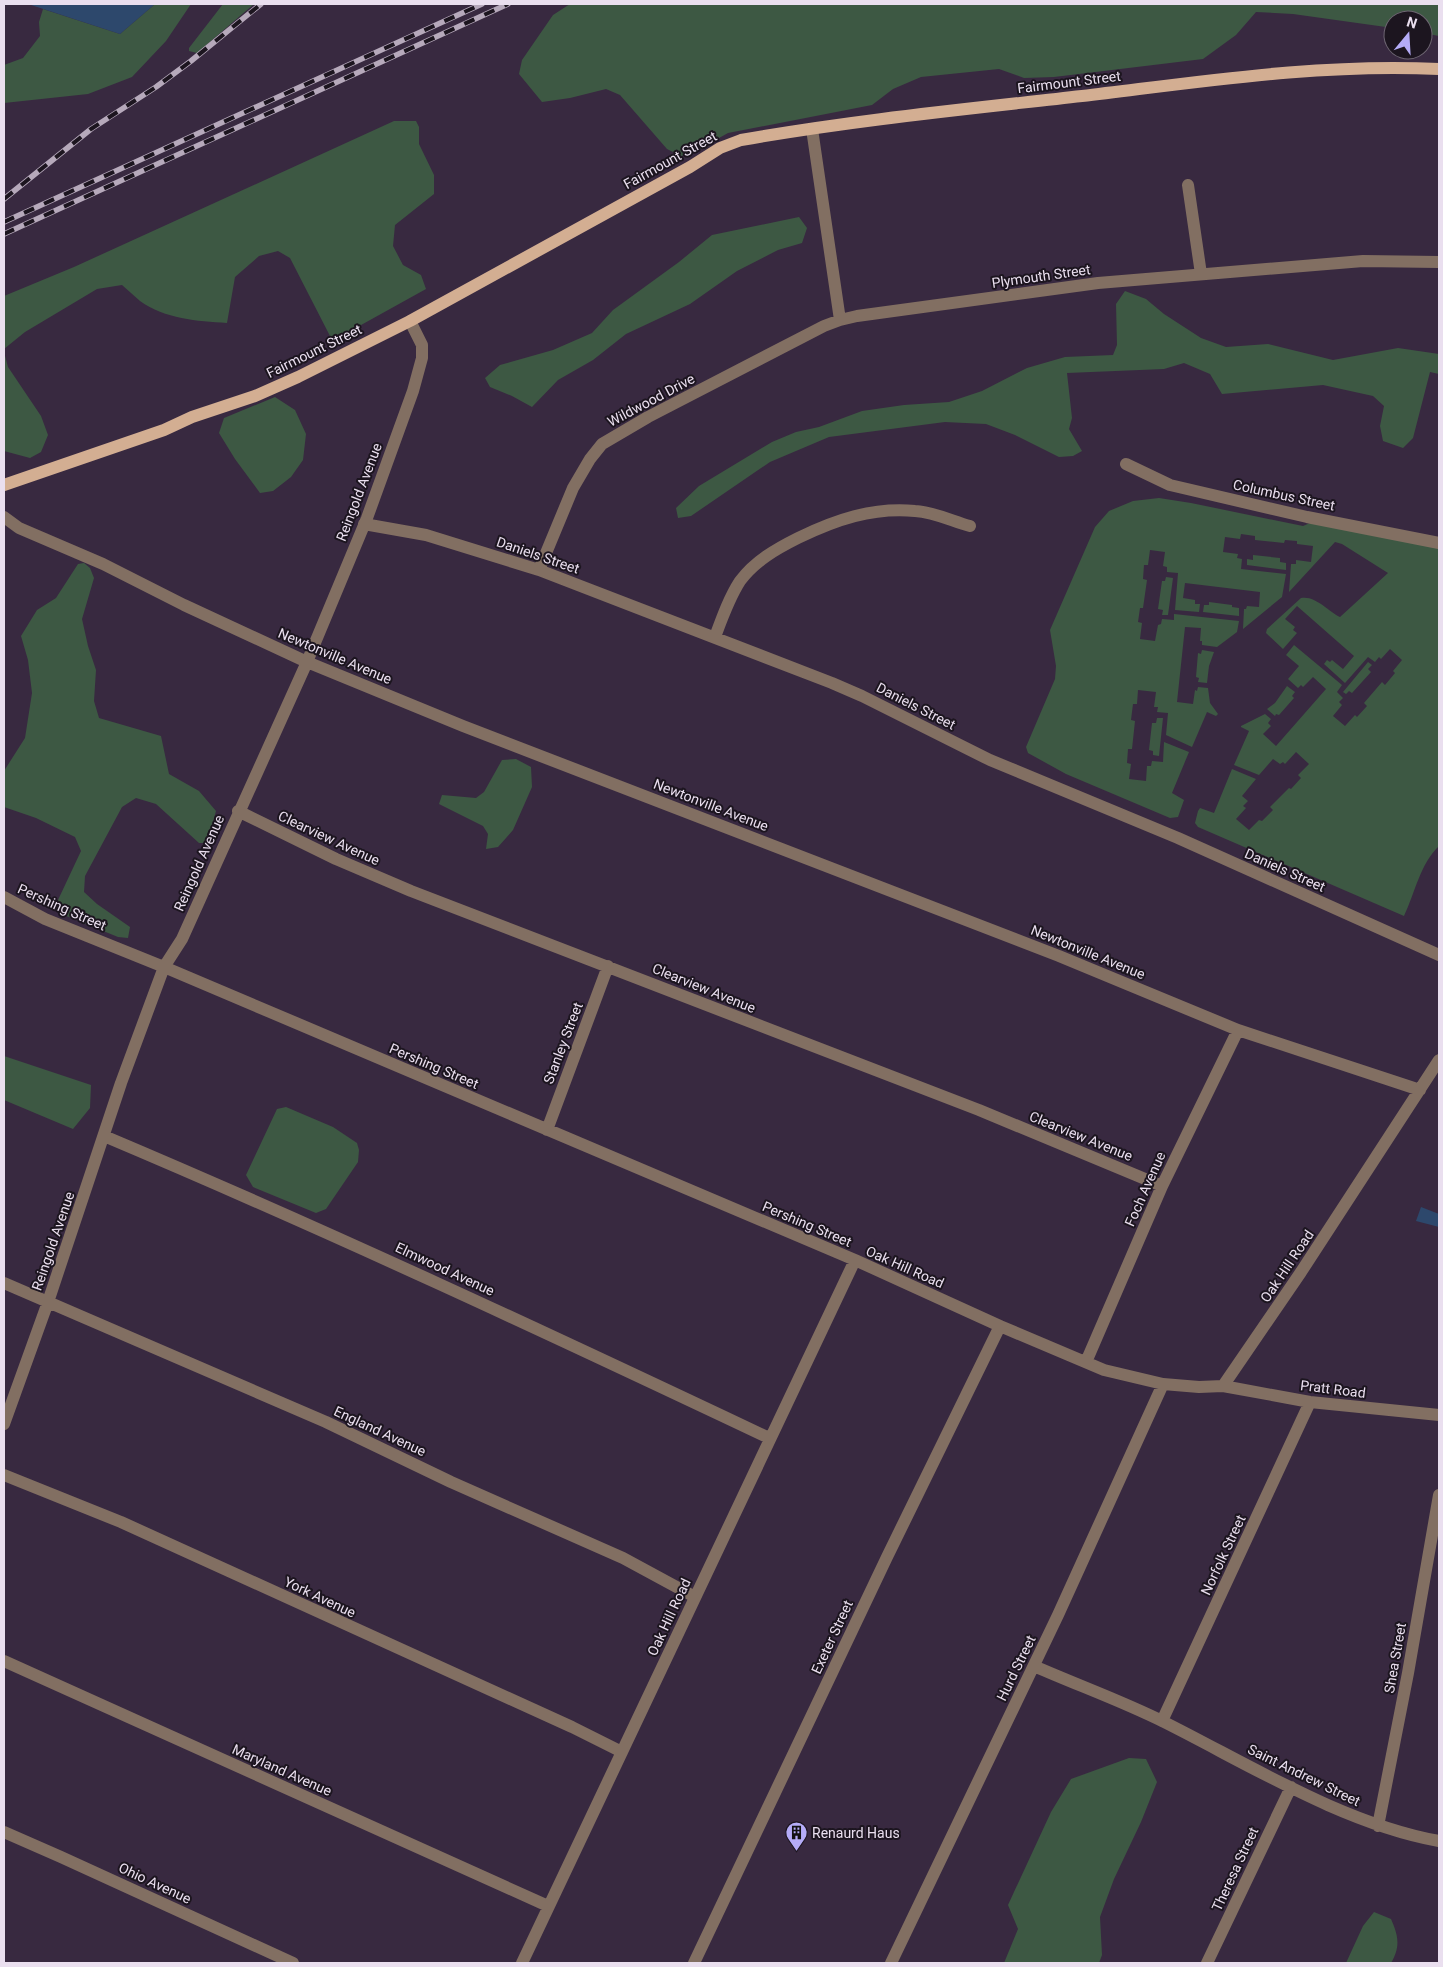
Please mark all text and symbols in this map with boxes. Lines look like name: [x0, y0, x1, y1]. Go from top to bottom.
north arrow: [1383, 10, 1433, 60]
text: N: [1405, 13, 1419, 32]
street label: Fairmount Street: [1016, 68, 1122, 96]
street label: Fairmount Street: [621, 128, 720, 192]
street label: Plymouth Street: [991, 261, 1092, 291]
street label: Fairmount Street: [264, 321, 365, 381]
street label: Wildwood Drive: [605, 370, 697, 430]
street label: Reingold Avenue: [333, 441, 385, 543]
street label: Columbus Street: [1232, 476, 1337, 514]
street label: Daniels Street: [495, 533, 582, 577]
street label: Newtonville Avenue: [276, 625, 394, 687]
street label: Daniels Street: [874, 679, 958, 733]
street label: Newtonville Avenue: [651, 776, 771, 834]
street label: Clearview Avenue: [276, 808, 382, 868]
street label: Reingold Avenue: [171, 812, 227, 914]
street label: Daniels Street: [1242, 845, 1328, 895]
street label: Pershing Street: [15, 880, 109, 934]
street label: Newtonville Avenue: [1029, 922, 1147, 982]
street label: Clearview Avenue: [650, 960, 758, 1016]
street label: Stanley Street: [540, 1000, 586, 1086]
street label: Pershing Street: [387, 1040, 481, 1092]
street label: Clearview Avenue: [1027, 1108, 1135, 1164]
street label: Foch Avenue: [1121, 1149, 1169, 1229]
street label: Reingold Avenue: [29, 1189, 77, 1293]
street label: Pershing Street: [760, 1198, 854, 1250]
street label: Oak Hill Road: [1257, 1227, 1317, 1305]
street label: Elmwood Avenue: [393, 1239, 497, 1299]
street label: Oak Hill Road: [864, 1243, 946, 1291]
street label: Pratt Road: [1299, 1377, 1367, 1401]
street label: England Avenue: [332, 1403, 428, 1459]
street label: Norfolk Street: [1197, 1512, 1249, 1598]
street label: York Avenue: [282, 1573, 358, 1621]
street label: Oak Hill Road: [644, 1576, 694, 1658]
street label: Exeter Street: [808, 1597, 856, 1676]
street label: Shea Street: [1381, 1621, 1409, 1695]
street label: Hurd Street: [993, 1632, 1039, 1703]
street label: Maryland Avenue: [230, 1741, 334, 1799]
street label: Saint Andrew Street: [1245, 1741, 1363, 1809]
building icon: Renaurd Haus: [784, 1821, 808, 1852]
street label: Theresa Street: [1209, 1824, 1262, 1914]
place label: Renaurd Haus: [812, 1825, 900, 1841]
street label: Ohio Avenue: [116, 1859, 194, 1907]

